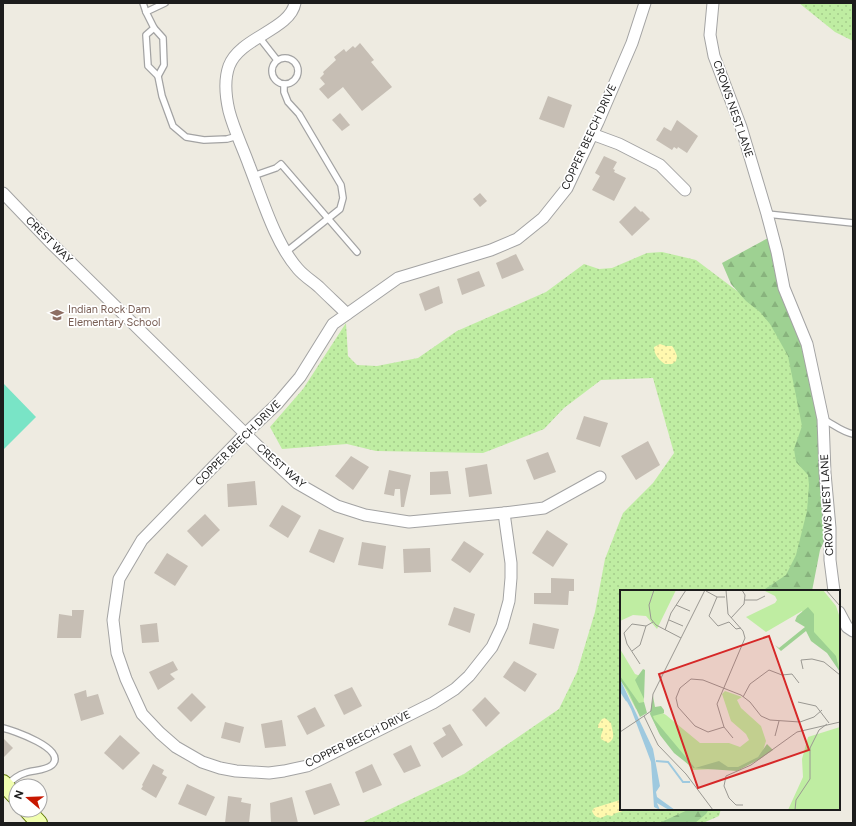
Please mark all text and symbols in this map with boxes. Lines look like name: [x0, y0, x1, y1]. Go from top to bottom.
street label: CROWS NEST LANE: [710, 59, 756, 159]
street label: COPPER BEECH DRIVE: [559, 82, 619, 192]
street label: CREST WAY: [23, 214, 75, 266]
place label: Indian Rock Dam Elementary School: [68, 303, 160, 329]
school or university icon: Indian Rock Dam Elementary School: [49, 307, 65, 323]
street label: COPPER BEECH DRIVE: [193, 398, 283, 488]
street label: CREST WAY: [254, 441, 309, 491]
street label: CROWS NEST LANE: [818, 454, 836, 556]
inset map: [620, 590, 840, 810]
street label: COPPER BEECH DRIVE: [303, 708, 413, 770]
north arrow: [8, 778, 48, 818]
text: N: [11, 789, 27, 801]

